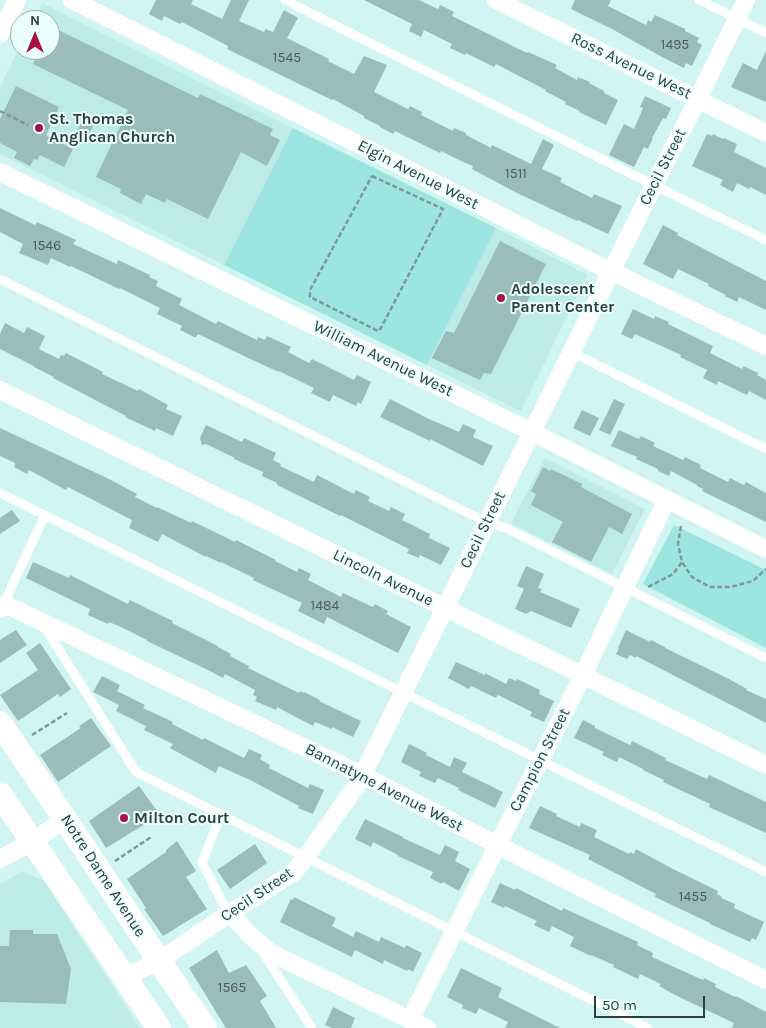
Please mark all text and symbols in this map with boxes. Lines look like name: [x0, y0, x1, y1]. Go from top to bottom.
north arrow: [10, 10, 60, 60]
text: N: [30, 12, 40, 29]
street label: Ross Avenue West: [567, 28, 695, 104]
house number: 1495: [661, 37, 689, 53]
house number: 1545: [273, 50, 301, 66]
place label: St. Thomas Anglican Church: [49, 109, 175, 147]
marker: St. Thomas Anglican Church: [33, 122, 45, 134]
street label: Cecil Street: [636, 126, 690, 208]
street label: Elgin Avenue West: [354, 136, 482, 214]
house number: 1511: [505, 166, 527, 182]
house number: 1546: [33, 238, 61, 254]
place label: Adolescent Parent Center: [511, 279, 614, 317]
marker: Adolescent Parent Center: [495, 292, 507, 304]
street label: William Avenue West: [310, 317, 456, 401]
street label: Cecil Street: [456, 488, 510, 572]
street label: Lincoln Avenue: [330, 545, 436, 611]
house number: 1484: [311, 598, 339, 614]
street label: Campion Street: [506, 705, 574, 815]
street label: Bannatyne Avenue West: [302, 740, 466, 836]
place label: Milton Court: [134, 808, 229, 828]
street label: Notre Dame Avenue: [56, 811, 150, 941]
marker: Milton Court: [118, 812, 130, 824]
street label: Cecil Street: [217, 864, 297, 926]
house number: 1455: [679, 889, 707, 905]
house number: 1565: [218, 980, 246, 996]
scale bar: [596, 986, 707, 1018]
text: 50 m: [602, 996, 637, 1014]

